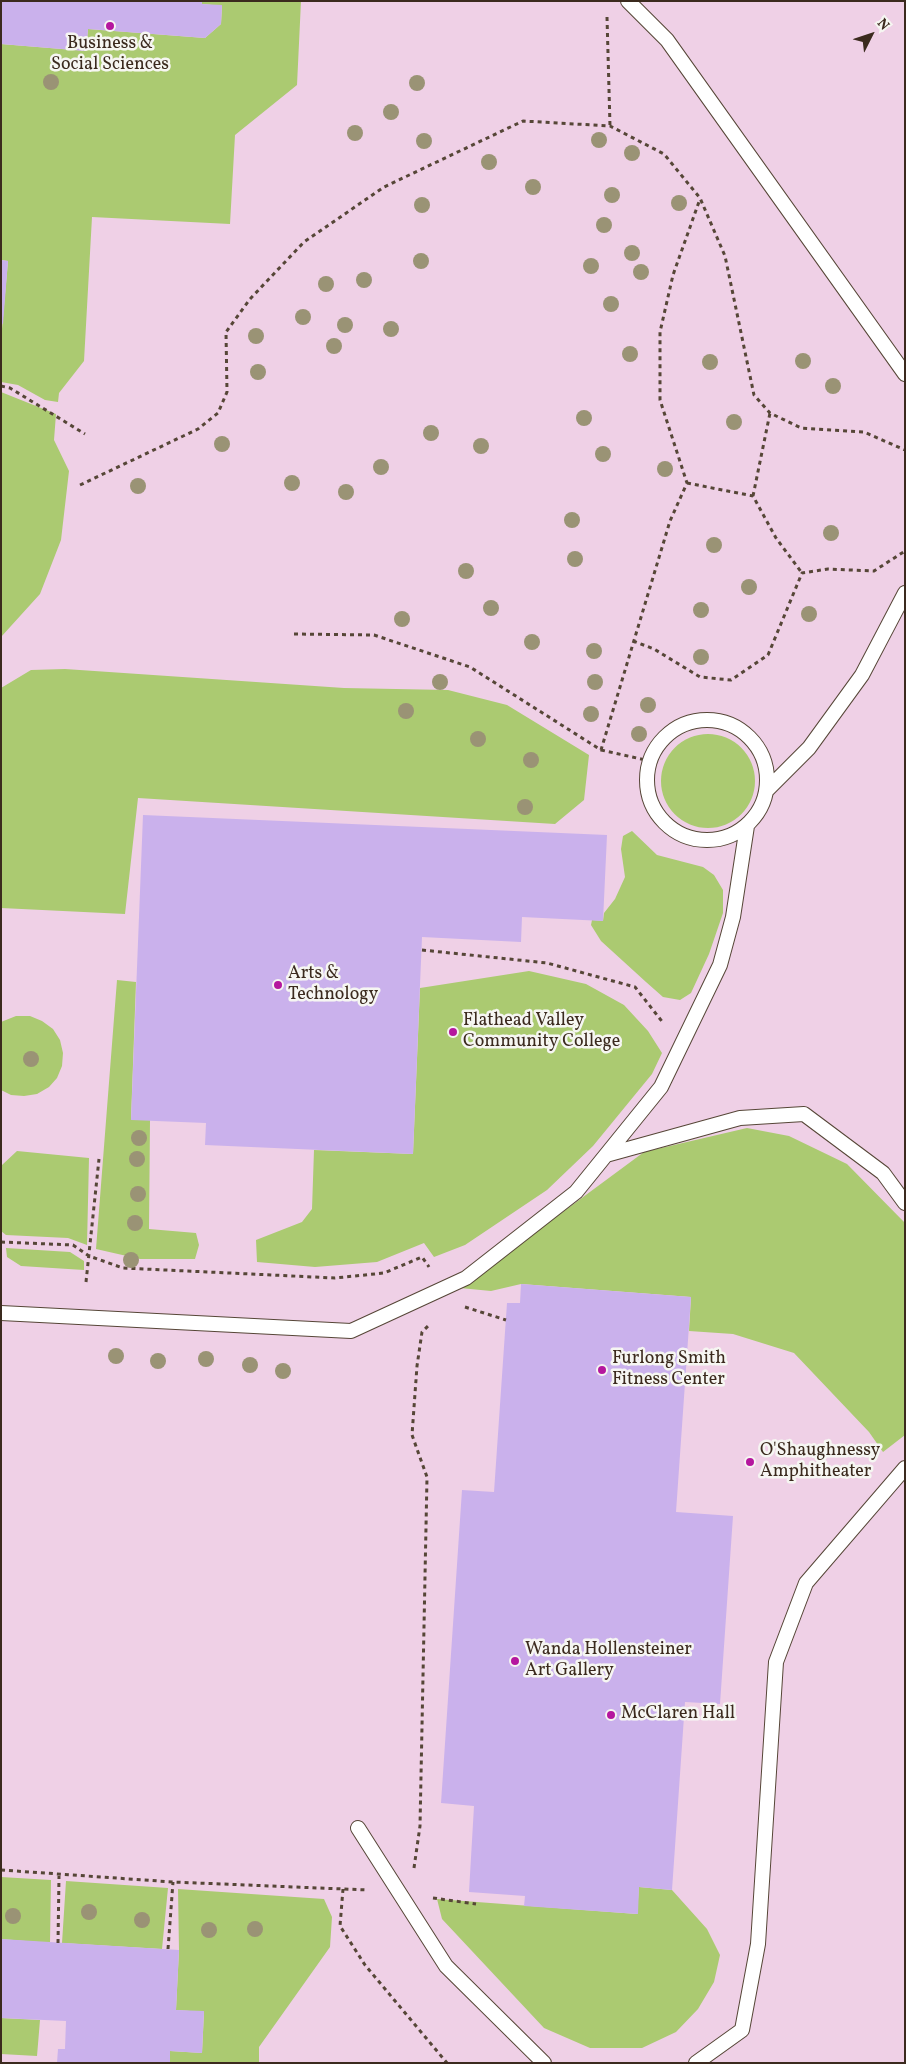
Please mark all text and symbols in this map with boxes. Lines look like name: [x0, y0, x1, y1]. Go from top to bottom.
north arrow: [846, 10, 896, 60]
text: N: [872, 15, 893, 35]
marker: Business & Social Sciences: [104, 20, 116, 32]
place label: Business & Social Sciences: [51, 34, 169, 76]
place label: Arts & Technology: [288, 964, 378, 1006]
marker: Arts & Technology: [272, 979, 284, 991]
place label: Flathead Valley Community College: [463, 1011, 620, 1054]
marker: Flathead Valley Community College: [447, 1026, 459, 1038]
place label: Furlong Smith Fitness Center: [612, 1349, 726, 1392]
marker: Furlong Smith Fitness Center: [596, 1364, 608, 1376]
place label: O'Shaughnessy Amphitheater: [760, 1441, 880, 1484]
marker: O'Shaughnessy Amphitheater: [744, 1456, 756, 1468]
place label: Wanda Hollensteiner Art Gallery: [525, 1640, 692, 1682]
marker: Wanda Hollensteiner Art Gallery: [509, 1655, 521, 1667]
place label: McClaren Hall: [621, 1704, 735, 1726]
marker: McClaren Hall: [605, 1709, 617, 1721]

